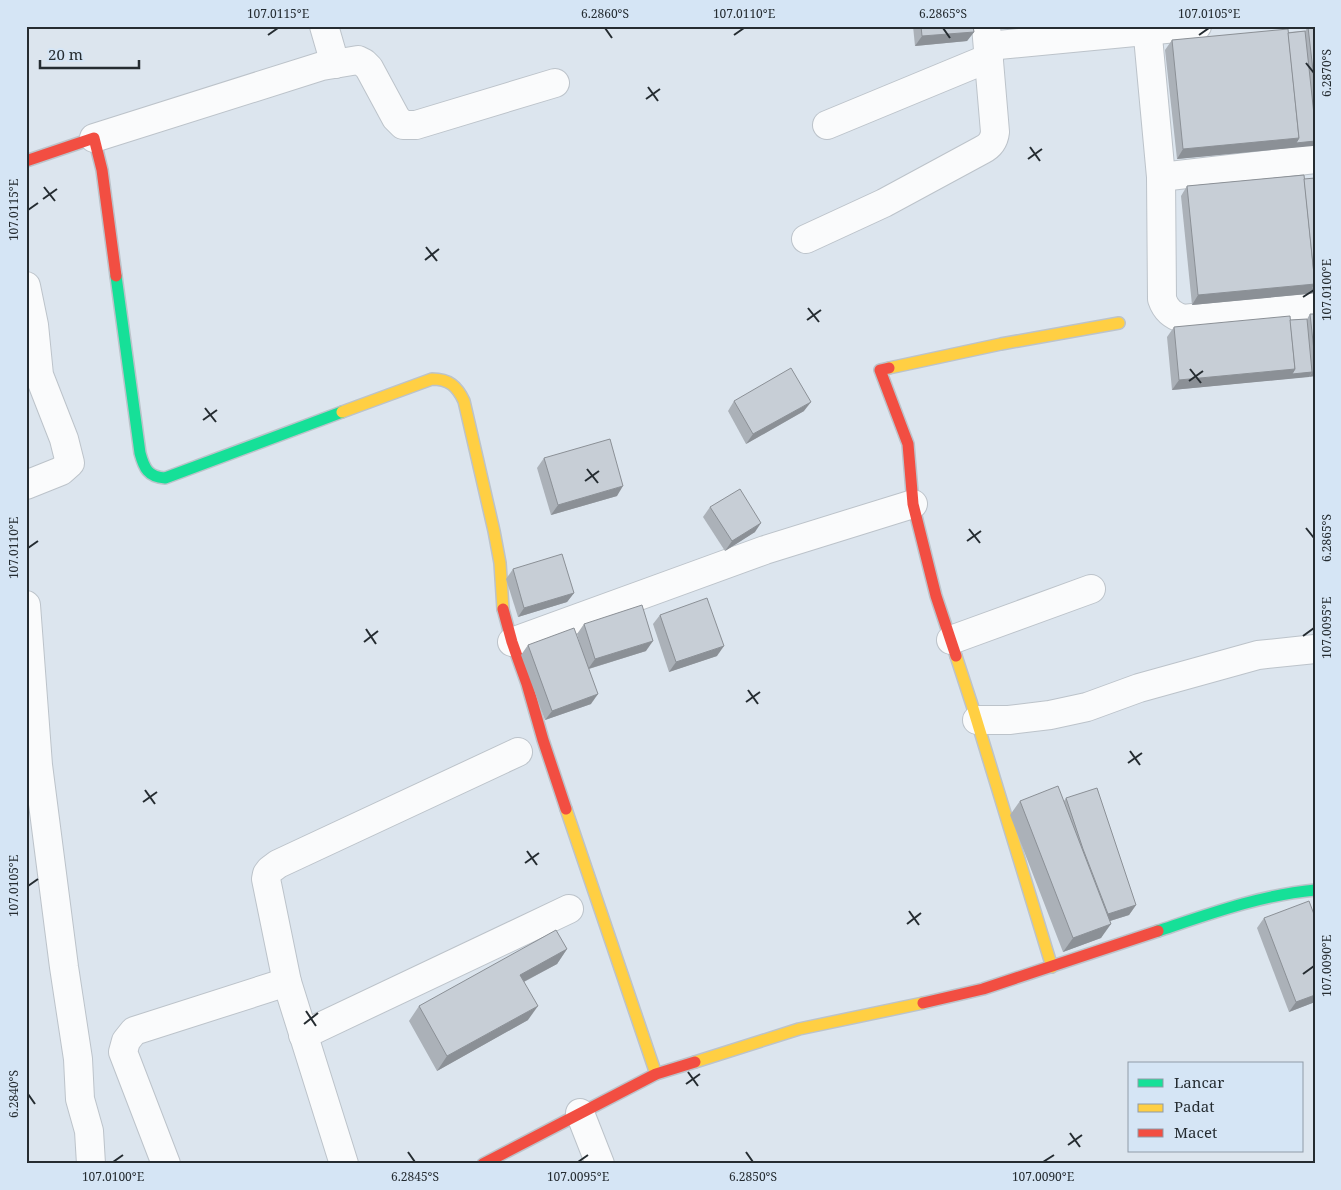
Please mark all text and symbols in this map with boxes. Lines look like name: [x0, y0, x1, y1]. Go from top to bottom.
text: 107.0115°E: [247, 5, 309, 22]
text: 6.2860°S: [581, 5, 629, 22]
text: 107.0110°E: [713, 5, 775, 22]
text: 6.2865°S: [919, 5, 967, 22]
text: 107.0105°E: [1178, 5, 1240, 22]
scale bar: [40, 38, 139, 70]
text: 20 m: [48, 44, 83, 64]
text: 6.2870°S: [1318, 49, 1335, 97]
text: 107.0115°E: [5, 179, 22, 241]
text: 107.0100°E: [1318, 259, 1335, 321]
text: 6.2865°S: [1318, 514, 1335, 562]
text: 107.0110°E: [5, 517, 22, 579]
text: 107.0095°E: [1318, 597, 1335, 659]
text: 107.0105°E: [5, 855, 22, 917]
text: 107.0090°E: [1318, 935, 1335, 997]
legend: [1128, 1062, 1304, 1152]
text: 6.2840°S: [5, 1070, 22, 1118]
text: Lancar: [1174, 1072, 1224, 1092]
text: Padat: [1174, 1096, 1214, 1116]
text: Macet: [1174, 1122, 1217, 1142]
text: 107.0100°E: [82, 1168, 144, 1185]
text: 6.2845°S: [391, 1168, 439, 1185]
text: 107.0095°E: [547, 1168, 609, 1185]
text: 6.2850°S: [729, 1168, 777, 1185]
text: 107.0090°E: [1012, 1168, 1074, 1185]

